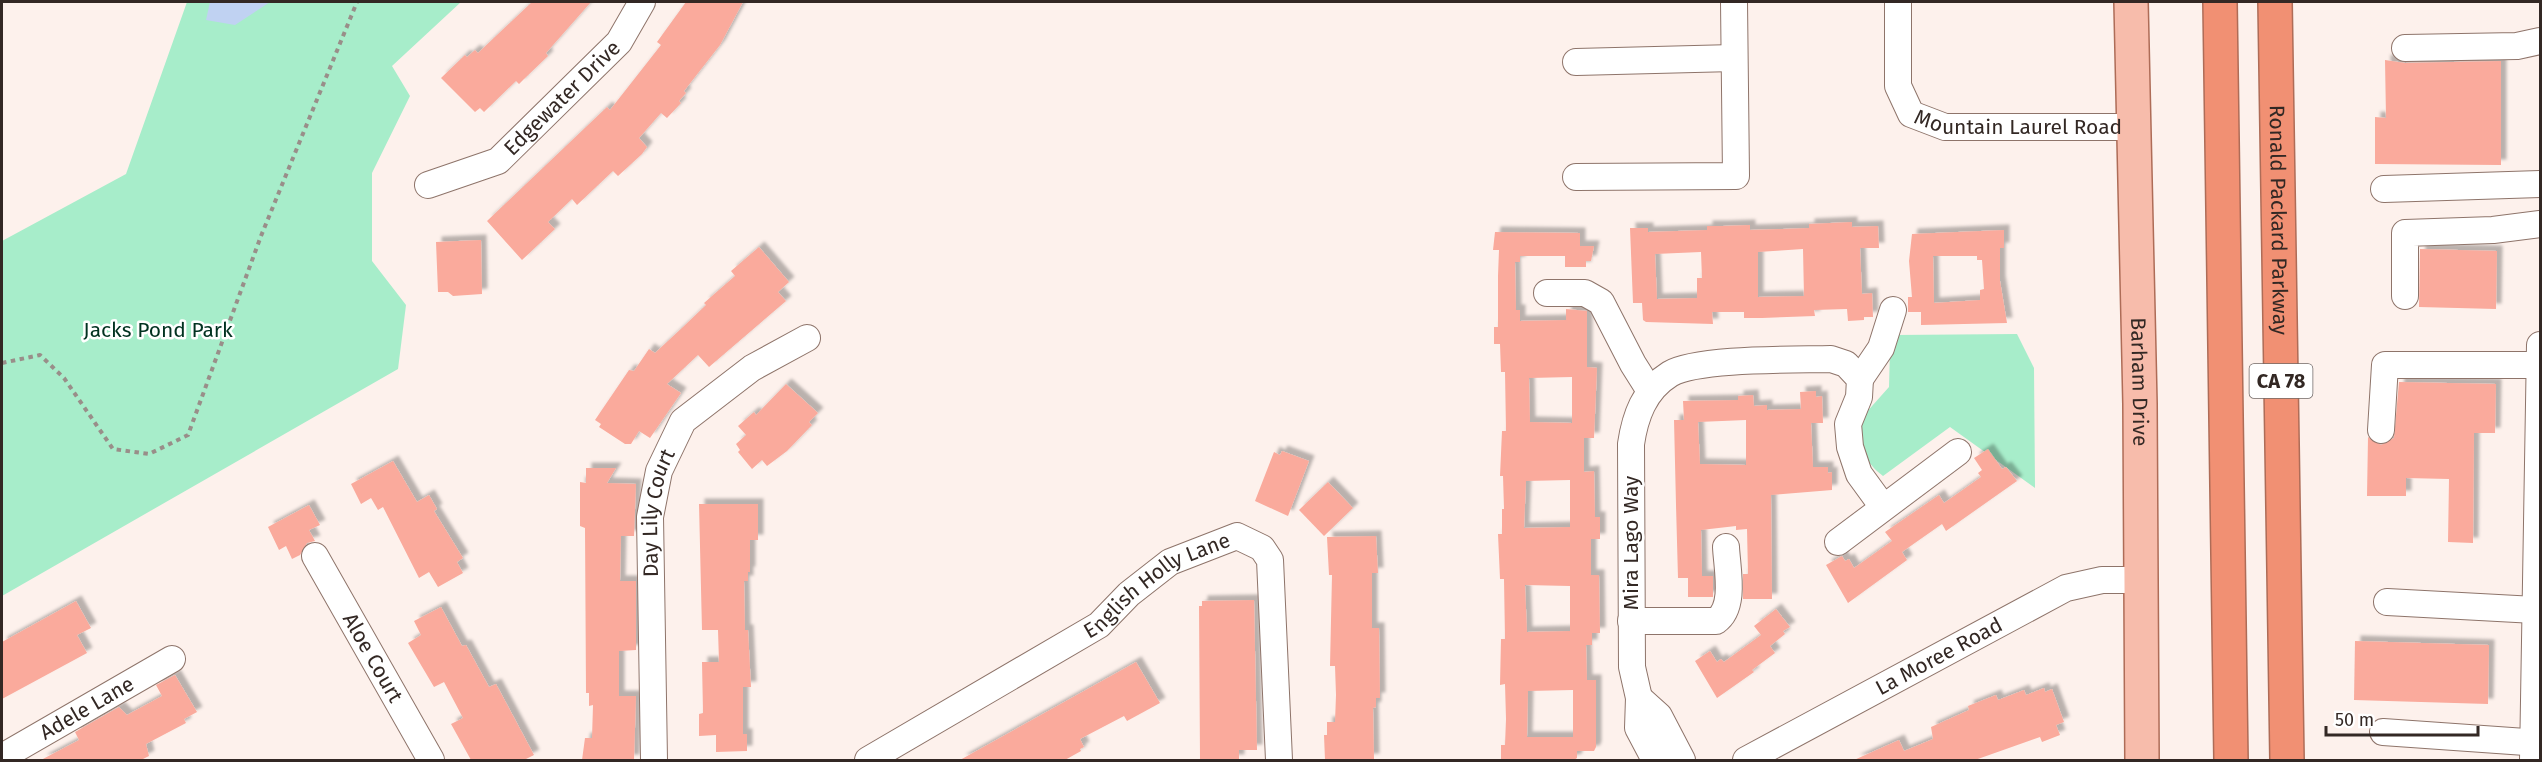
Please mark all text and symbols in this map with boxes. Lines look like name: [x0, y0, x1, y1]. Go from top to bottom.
street label: Edgewater Drive: [498, 35, 626, 161]
street label: Mountain Laurel Road: [1911, 104, 2122, 140]
street label: Ronald Packard Parkway: [2264, 105, 2293, 336]
park label: Jacks Pond Park: [83, 317, 233, 343]
street label: Barham Drive: [2125, 317, 2153, 446]
road number: CA 78: [2250, 364, 2312, 398]
street label: Day Lily Court: [637, 444, 681, 577]
street label: Mira Lago Way: [1618, 475, 1644, 610]
street label: English Holly Lane: [1079, 527, 1234, 644]
street label: Aloe Court: [337, 608, 409, 707]
street label: La Moree Road: [1871, 612, 2007, 701]
street label: Adele Lane: [35, 671, 139, 745]
scale bar: [2326, 699, 2478, 737]
text: 50 m: [2335, 709, 2374, 731]

